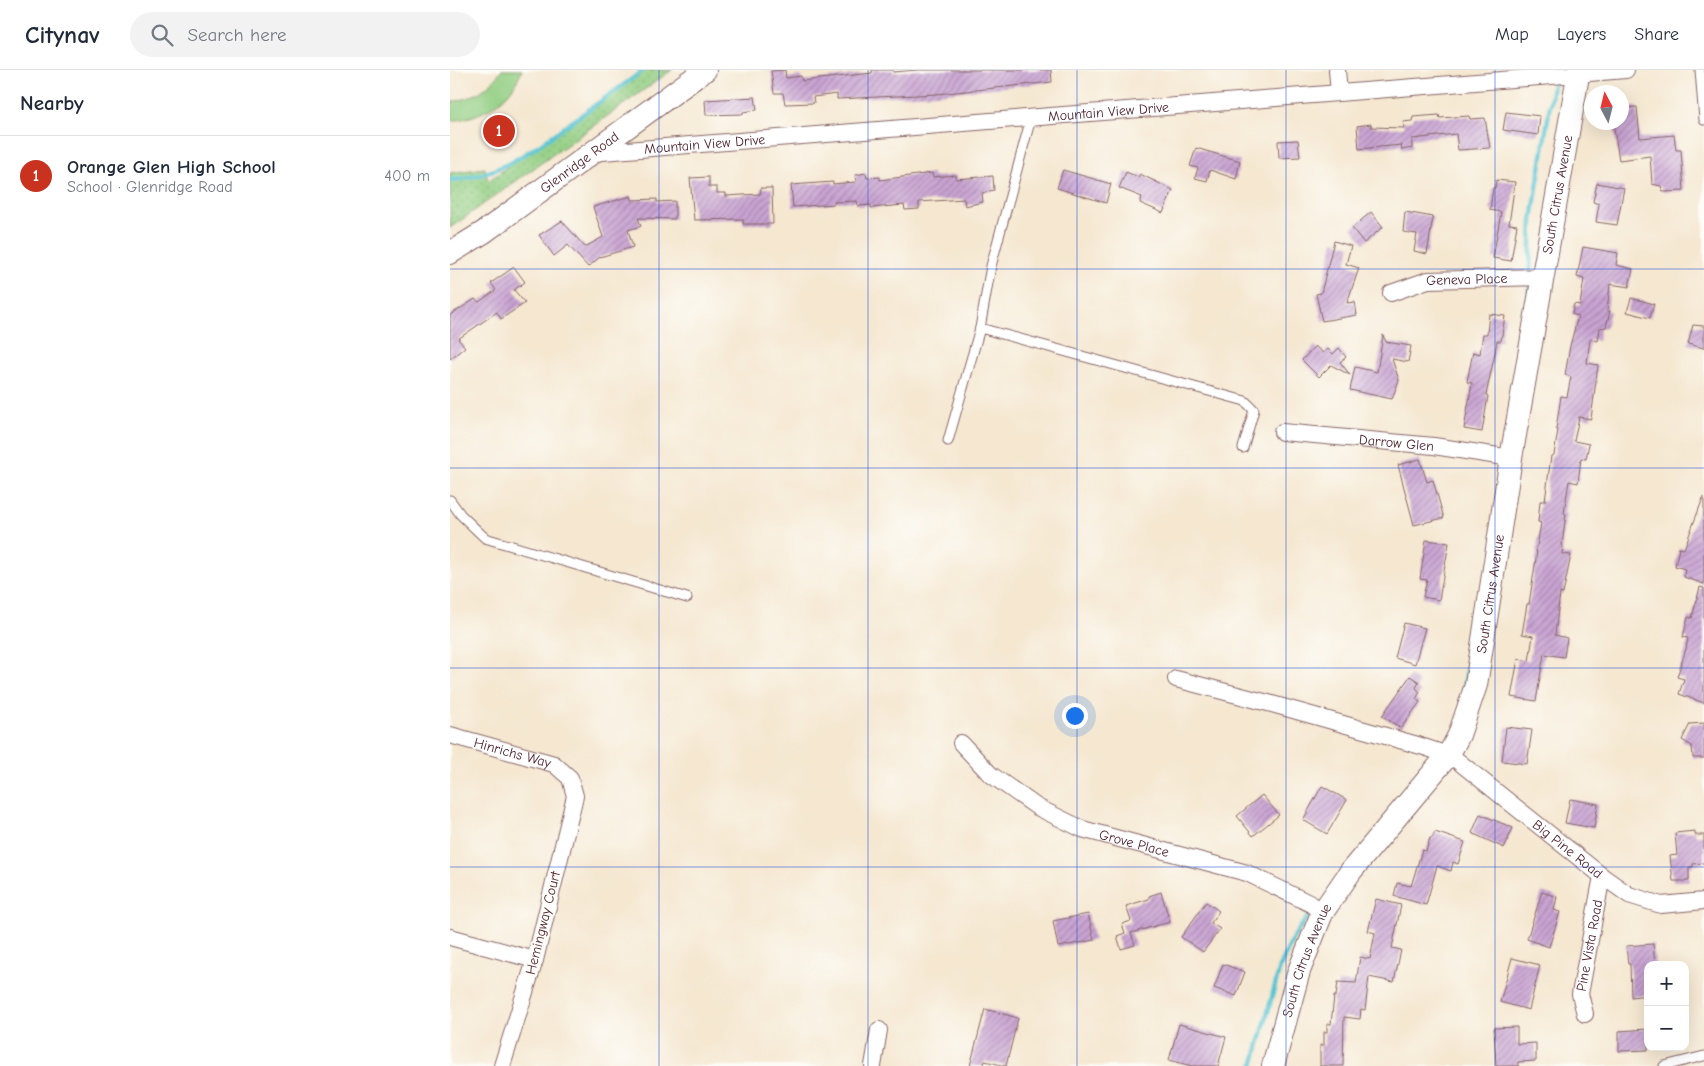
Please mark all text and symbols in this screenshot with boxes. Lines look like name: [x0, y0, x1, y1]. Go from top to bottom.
search box: [130, 12, 480, 57]
text: Citynav: [25, 21, 100, 49]
icon: search: [148, 21, 176, 49]
text: Search here: [188, 24, 286, 46]
text: Map: [1495, 24, 1529, 45]
text: Layers: [1557, 24, 1606, 45]
text: Share: [1634, 24, 1679, 45]
north arrow: [1584, 85, 1629, 130]
text: Nearby: [20, 91, 84, 115]
street label: Mountain View Drive: [1047, 98, 1170, 125]
pin: 1: [483, 112, 515, 150]
street label: Glenridge Road: [537, 128, 622, 197]
street label: Mountain View Drive: [643, 130, 766, 157]
street label: South Citrus Avenue: [1538, 134, 1576, 255]
text: Orange Glen High School: [67, 156, 276, 178]
text: 1: [33, 167, 39, 185]
text: 400 m: [384, 167, 430, 185]
text: School · Glenridge Road: [67, 178, 233, 196]
street label: Geneva Place: [1426, 269, 1508, 289]
street label: Darrow Glen: [1358, 431, 1435, 454]
street label: South Citrus Avenue: [1472, 533, 1508, 655]
your location: [1062, 703, 1088, 729]
street label: Hinrichs Way: [472, 734, 554, 771]
street label: Big Pine Road: [1529, 816, 1606, 882]
street label: Grove Place: [1097, 825, 1171, 860]
street label: Hemingway Court: [522, 869, 564, 977]
street label: Pine Vista Road: [1572, 898, 1606, 993]
street label: South Citrus Avenue: [1278, 900, 1335, 1019]
map controls: [1644, 961, 1689, 1051]
button: +: [1644, 961, 1689, 1006]
button: −: [1644, 1006, 1689, 1051]

